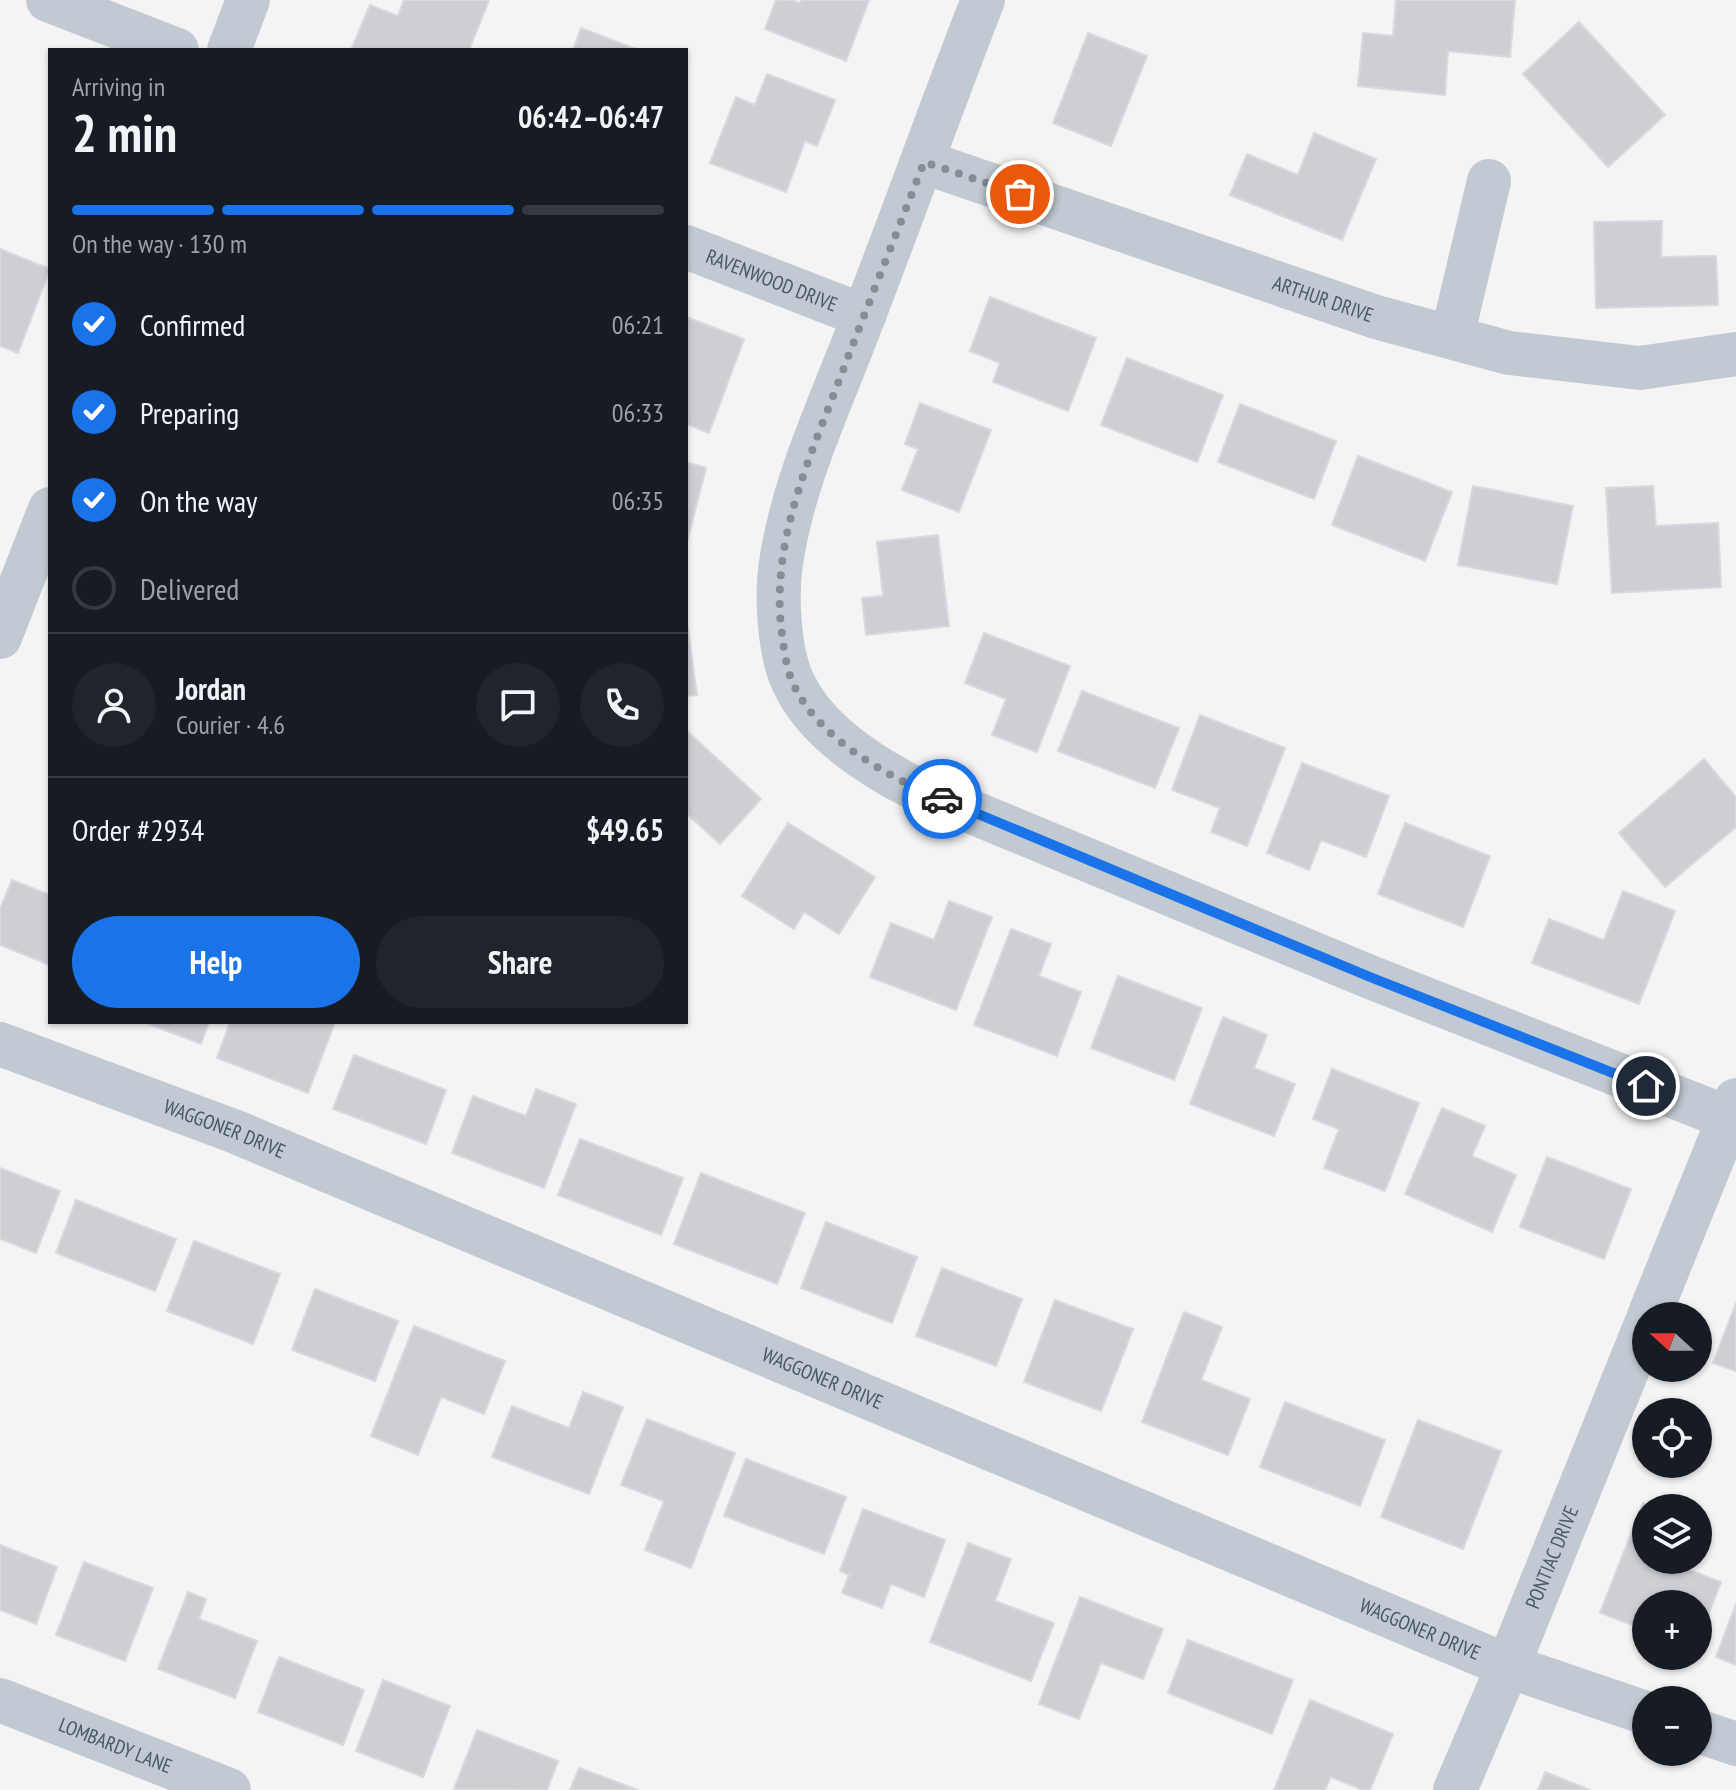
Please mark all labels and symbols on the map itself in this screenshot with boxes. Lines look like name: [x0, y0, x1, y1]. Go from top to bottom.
pin: [986, 160, 1054, 228]
street label: RAVENWOOD DRIVE: [702, 243, 841, 317]
street label: ARTHUR DRIVE: [1269, 270, 1377, 328]
courier: [902, 759, 982, 839]
pin: [1612, 1052, 1680, 1120]
street label: WAGGONER DRIVE: [160, 1093, 289, 1164]
north arrow: [1632, 1302, 1712, 1382]
street label: WAGGONER DRIVE: [758, 1341, 887, 1415]
street label: PONTIAC DRIVE: [1519, 1502, 1584, 1613]
street label: WAGGONER DRIVE: [1356, 1592, 1484, 1666]
street label: LOMBARDY LANE: [55, 1711, 176, 1779]

